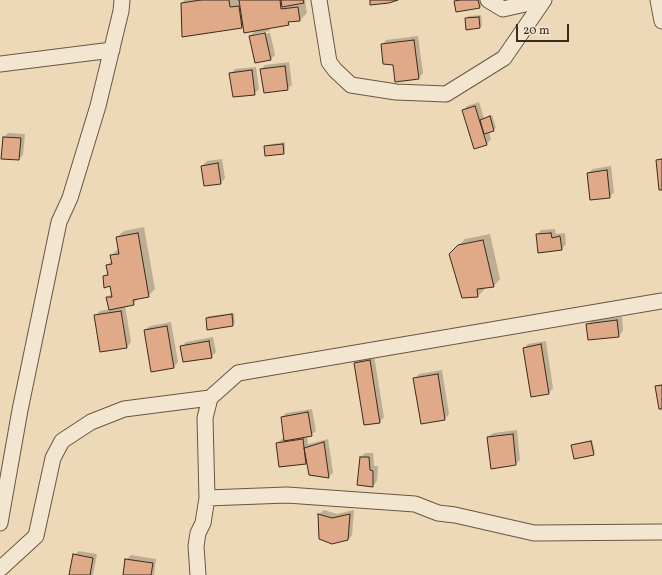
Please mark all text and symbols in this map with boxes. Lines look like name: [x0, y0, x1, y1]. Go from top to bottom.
scale bar: [518, 16, 571, 42]
text: 20 m: [523, 23, 550, 39]

